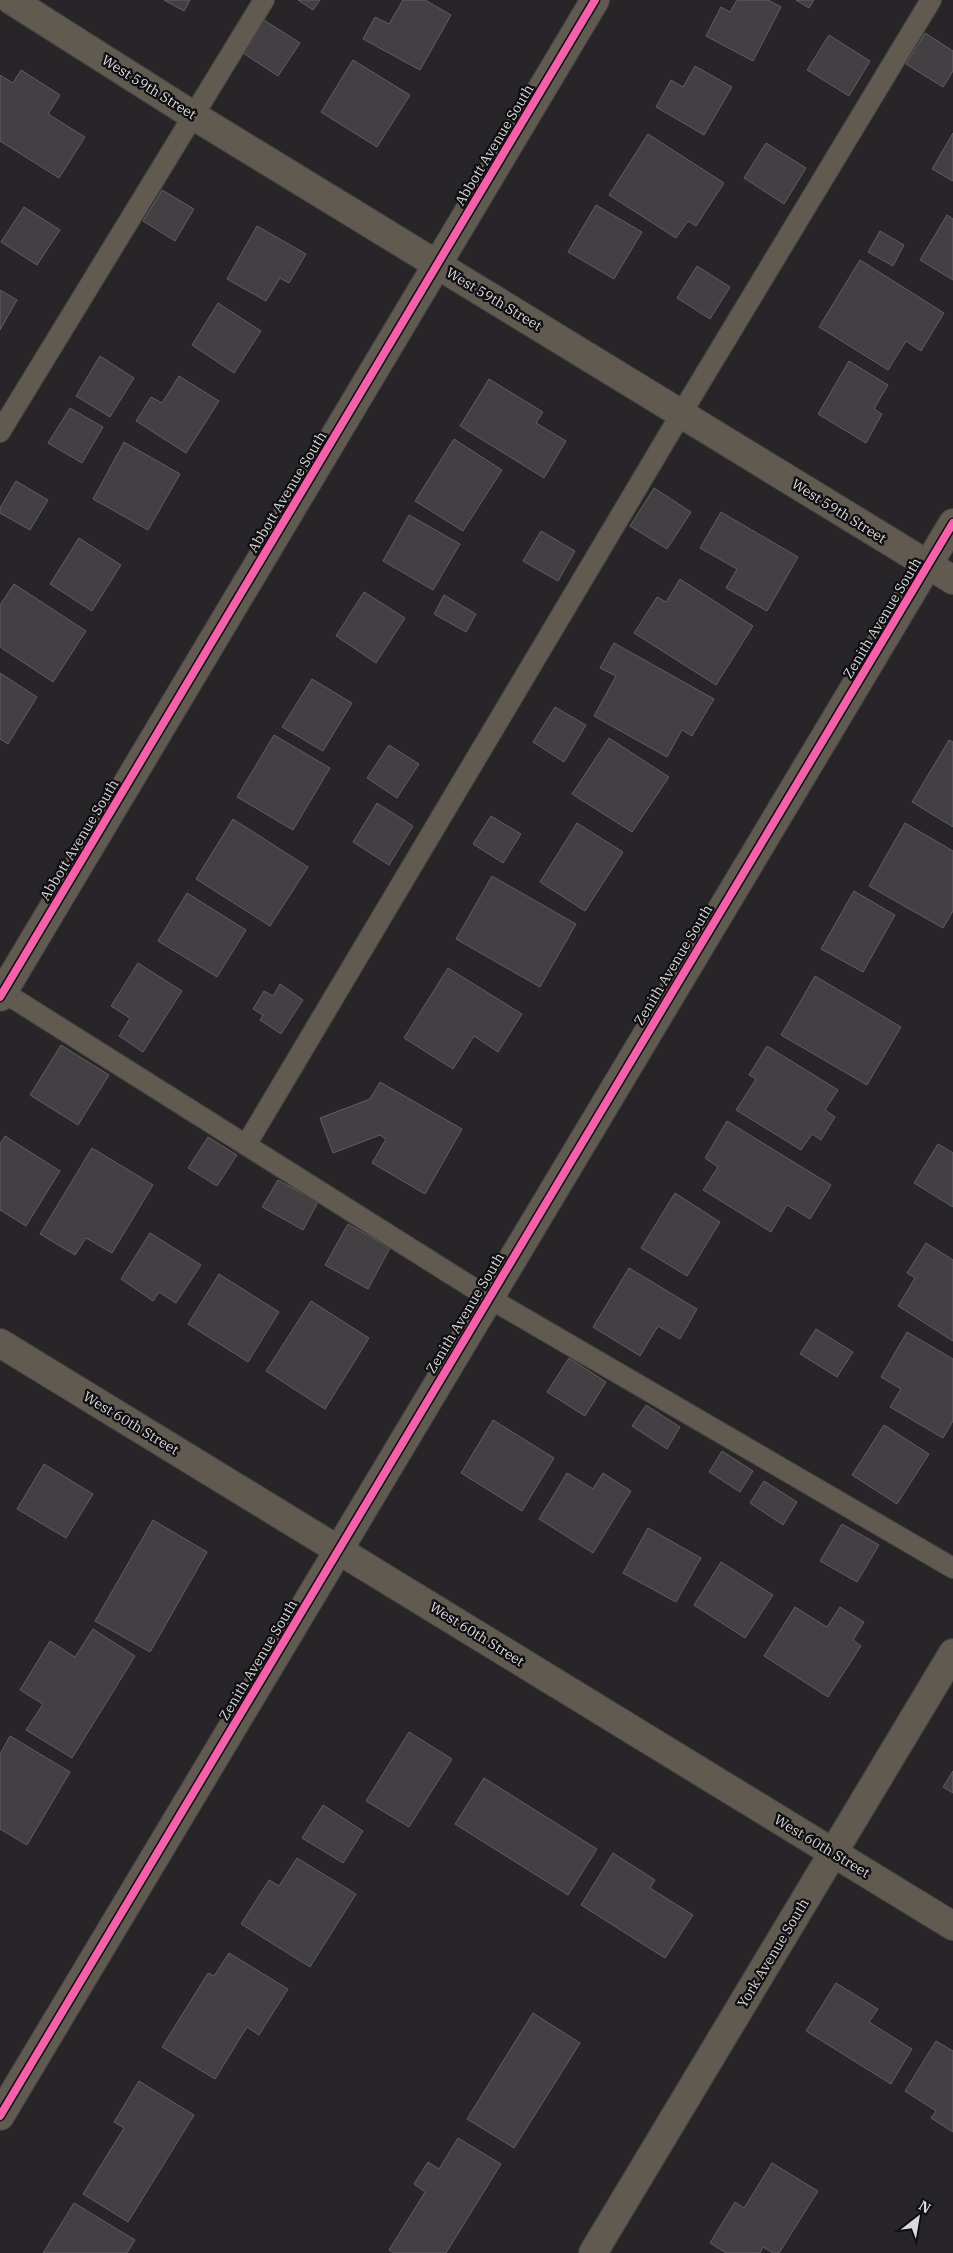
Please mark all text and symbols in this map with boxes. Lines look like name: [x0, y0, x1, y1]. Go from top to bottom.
street label: West 59th Street: [98, 51, 200, 123]
street label: Abbott Avenue South: [451, 81, 537, 209]
street label: West 59th Street: [443, 263, 545, 335]
street label: Abbott Avenue South: [244, 428, 330, 556]
street label: West 59th Street: [788, 475, 890, 547]
street label: Zenith Avenue South: [839, 554, 925, 682]
street label: Abbott Avenue South: [36, 776, 122, 904]
street label: Zenith Avenue South: [630, 901, 716, 1029]
street label: Zenith Avenue South: [422, 1249, 508, 1377]
street label: West 60th Street: [80, 1387, 182, 1459]
street label: Zenith Avenue South: [215, 1596, 301, 1724]
street label: West 60th Street: [426, 1598, 528, 1670]
street label: West 60th Street: [771, 1810, 873, 1882]
street label: York Avenue South: [733, 1895, 813, 2011]
north arrow: [893, 2193, 943, 2243]
text: N: [915, 2196, 934, 2217]

